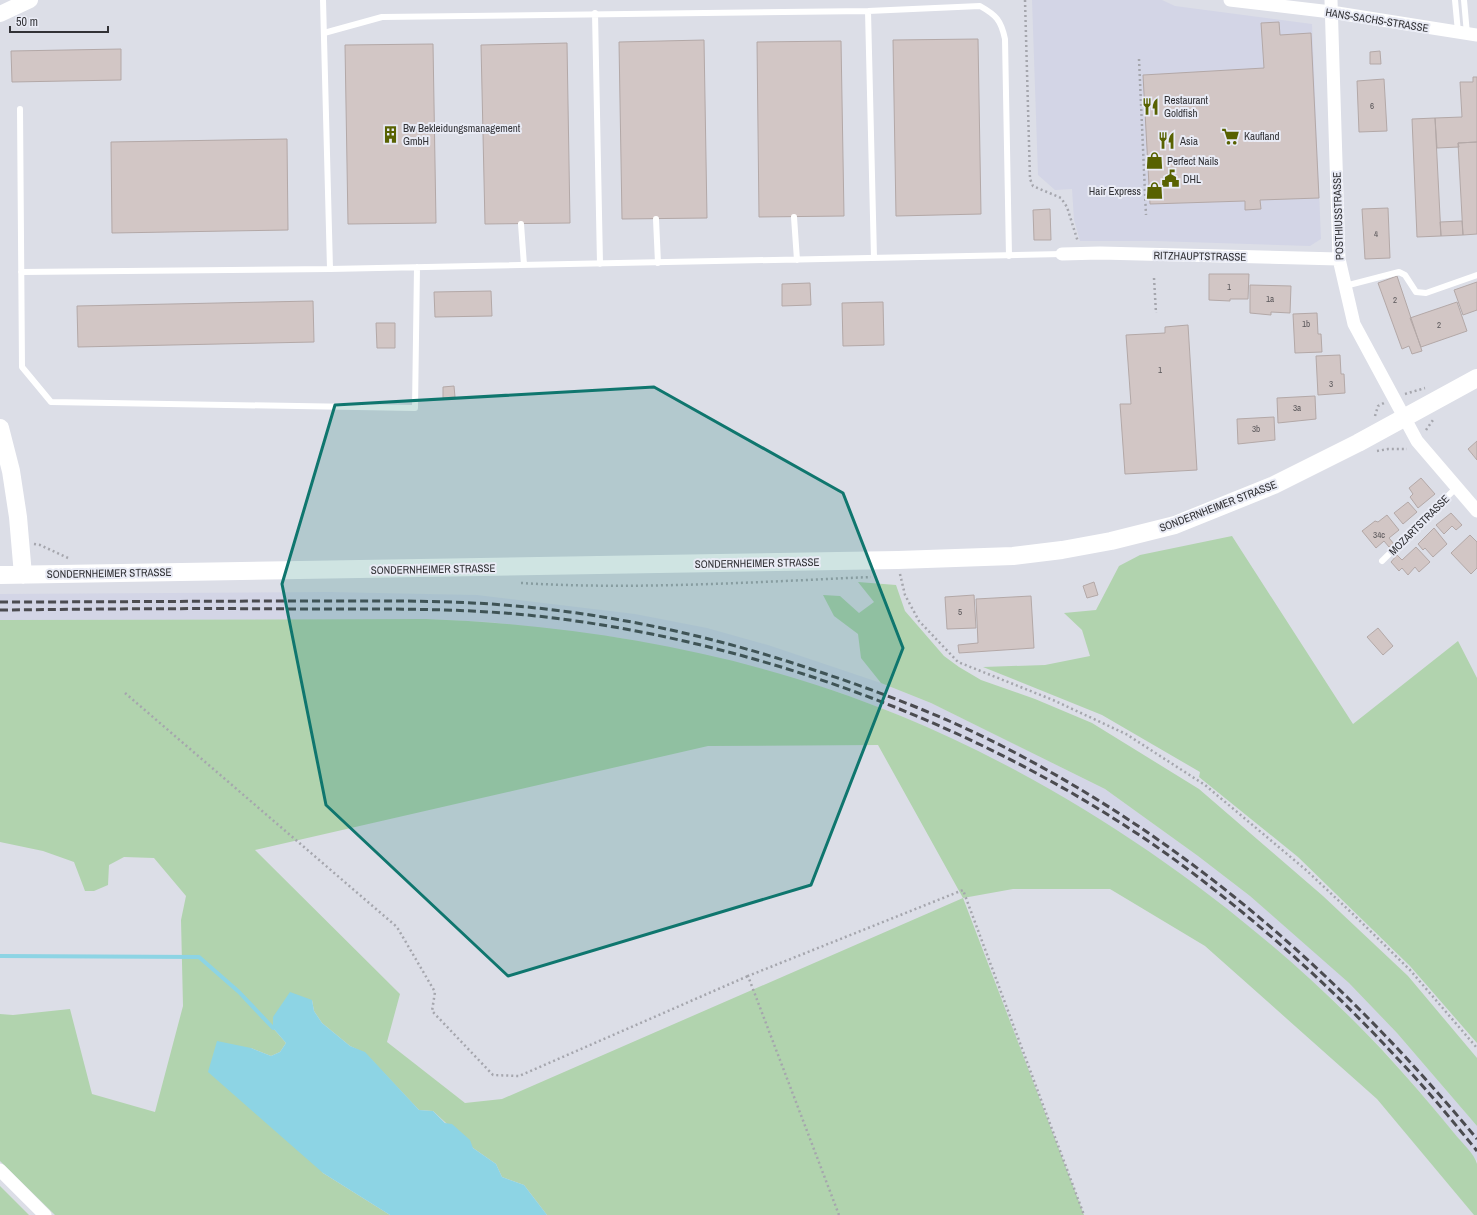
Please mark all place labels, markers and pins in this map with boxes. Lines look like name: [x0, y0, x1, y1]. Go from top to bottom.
place label: Restaurant Goldfish: [1164, 93, 1209, 120]
restaurant icon: Restaurant Goldfish: [1141, 96, 1161, 116]
place label: Bw Bekleidungsmanagement GmbH: [403, 121, 521, 148]
building icon: Bw Bekleidungsmanagement GmbH: [380, 124, 400, 144]
supermarket icon: Kaufland: [1221, 126, 1241, 146]
place label: Kaufland: [1244, 129, 1280, 143]
restaurant icon: Asia: [1157, 131, 1177, 151]
place label: Asia: [1179, 134, 1198, 148]
shop icon: Perfect Nails: [1144, 151, 1164, 171]
place label: Perfect Nails: [1167, 154, 1219, 168]
public building icon: DHL: [1160, 169, 1180, 189]
place label: DHL: [1183, 172, 1201, 186]
shop icon: Hair Express: [1144, 181, 1164, 201]
place label: Hair Express: [1089, 184, 1141, 198]

